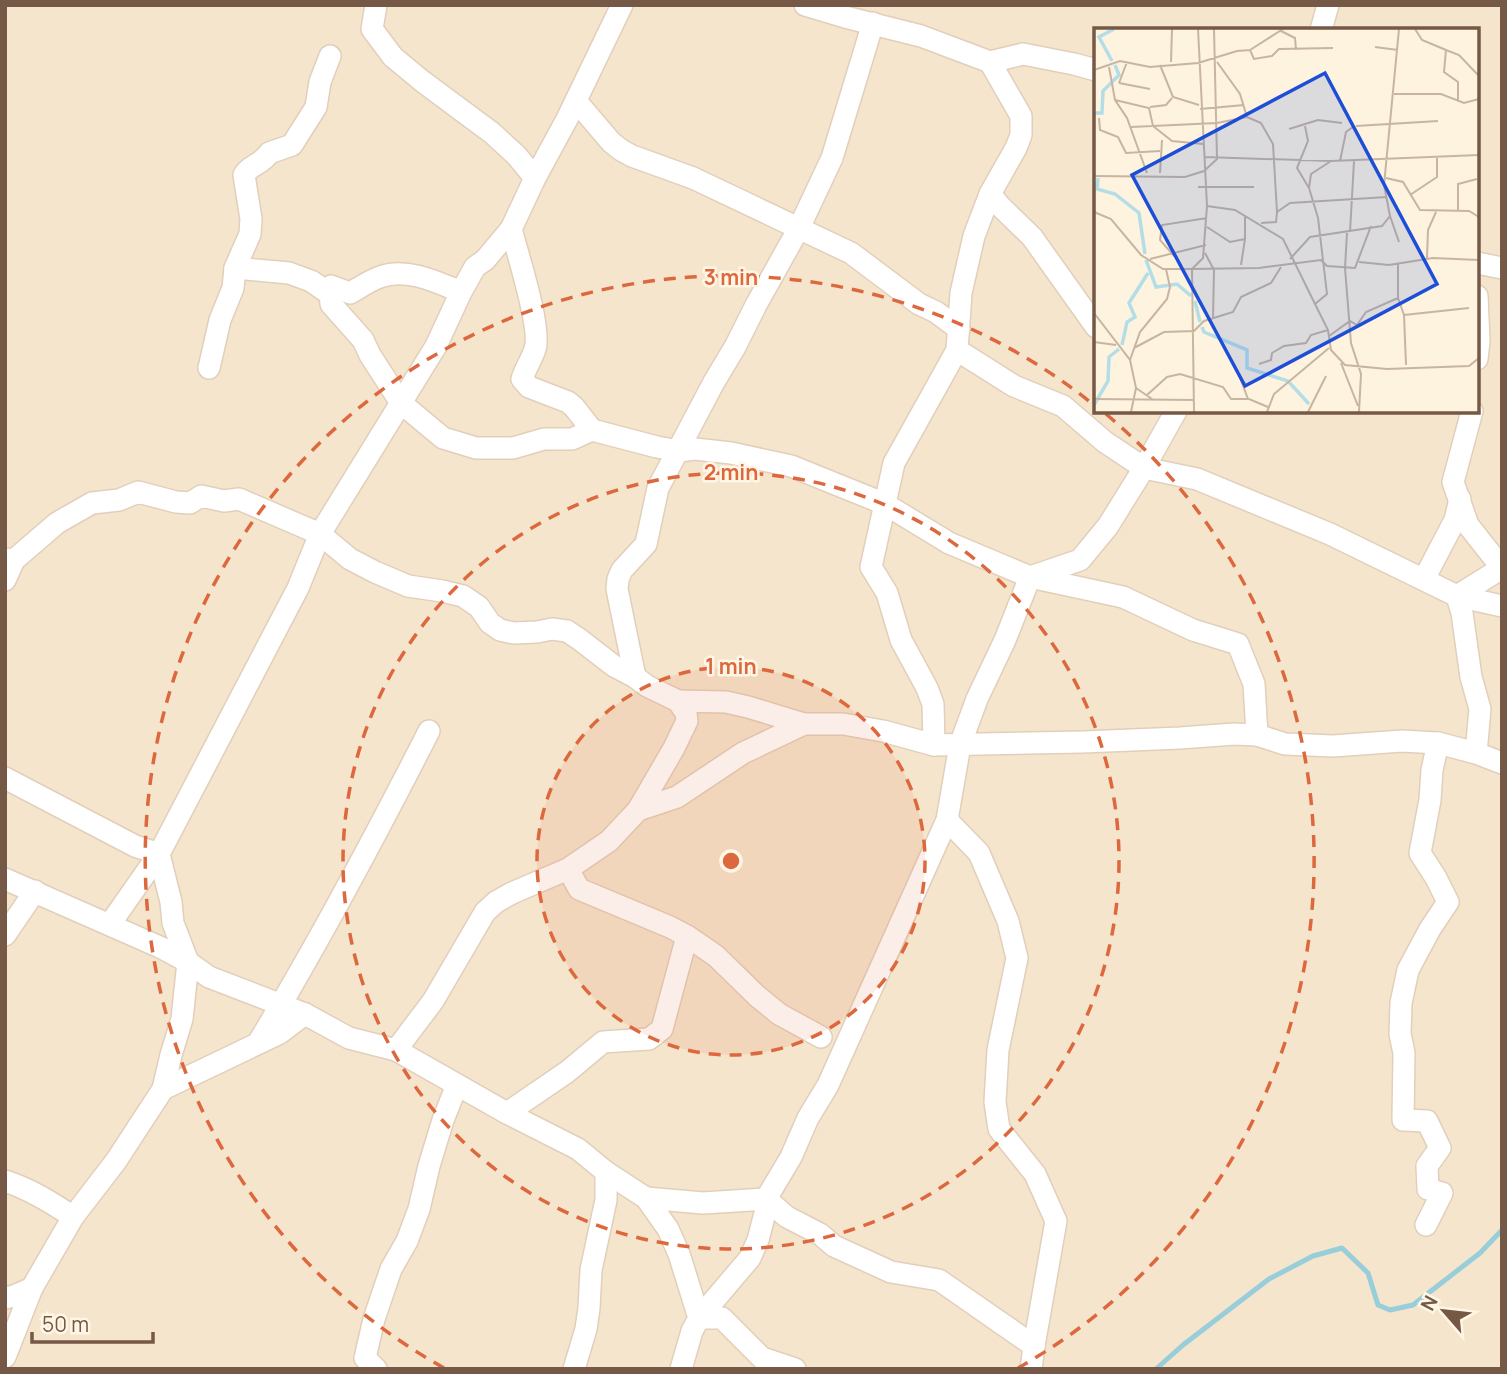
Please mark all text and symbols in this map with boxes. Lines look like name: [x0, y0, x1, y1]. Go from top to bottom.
inset map: [1094, 28, 1479, 413]
text: 3 min: [704, 263, 758, 291]
text: 2 min: [704, 458, 758, 486]
text: 1 min: [705, 652, 757, 680]
centre of rings: [719, 849, 743, 873]
north arrow: [1409, 1276, 1479, 1346]
text: N: [1414, 1291, 1444, 1315]
scale bar: [32, 1300, 152, 1344]
text: 50 m: [42, 1310, 89, 1338]

